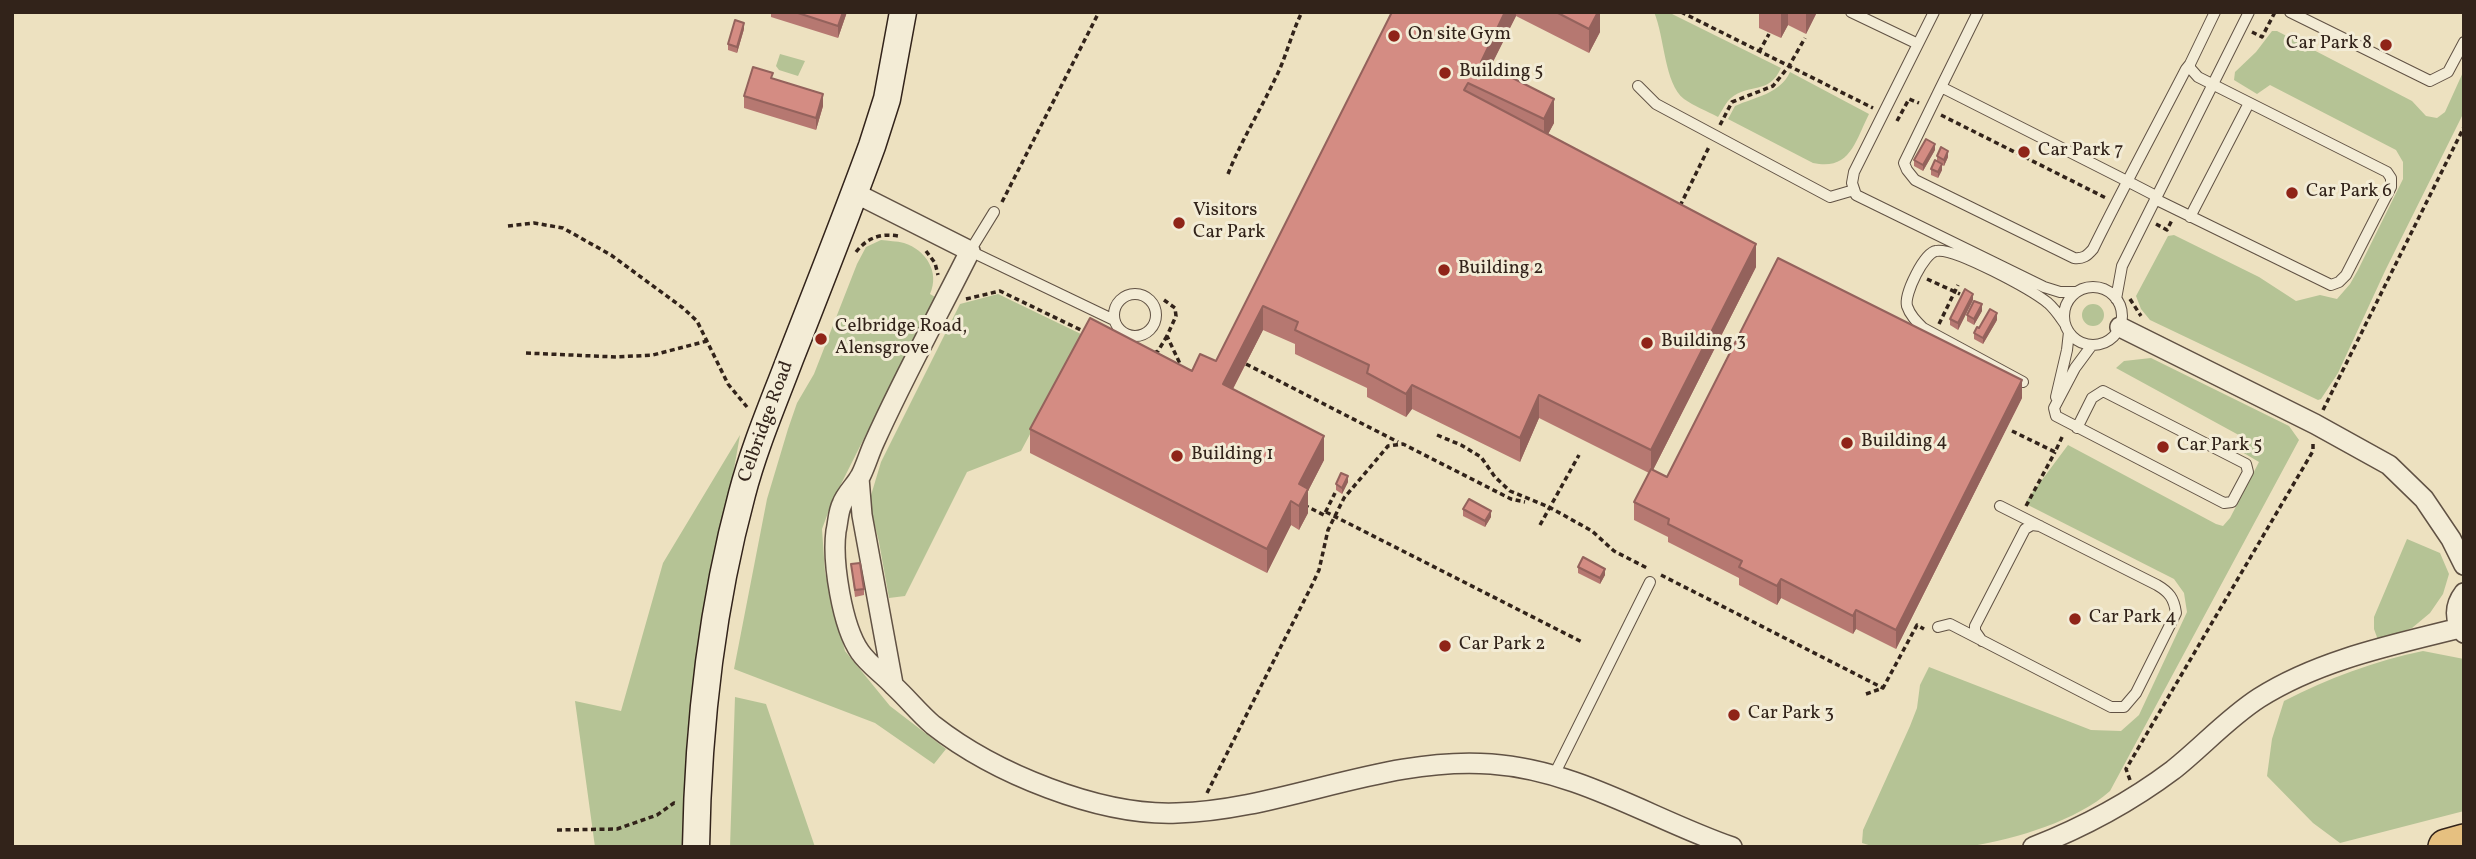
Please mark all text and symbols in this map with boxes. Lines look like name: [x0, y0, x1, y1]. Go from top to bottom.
place label: On site Gym: [1408, 25, 1511, 47]
marker: On site Gym: [1386, 28, 1402, 44]
place label: Car Park 8: [2286, 34, 2372, 56]
marker: Car Park 8: [2378, 37, 2394, 53]
place label: Building 5: [1459, 62, 1543, 84]
marker: Building 5: [1437, 65, 1453, 81]
place label: Car Park 7: [2038, 141, 2123, 163]
marker: Car Park 7: [2016, 144, 2032, 160]
place label: Car Park 6: [2306, 182, 2392, 204]
marker: Car Park 6: [2284, 185, 2300, 201]
place label: Visitors Car Park: [1193, 201, 1265, 245]
marker: Visitors Car Park: [1171, 215, 1187, 231]
place label: Building 2: [1458, 259, 1543, 281]
marker: Building 2: [1436, 262, 1452, 278]
place label: Celbridge Road, Alensgrove: [835, 317, 967, 361]
marker: Celbridge Road, Alensgrove: [813, 331, 829, 347]
place label: Building 3: [1661, 332, 1746, 354]
marker: Building 3: [1639, 335, 1655, 351]
street label: Celbridge Road: [735, 358, 799, 486]
place label: Building 4: [1861, 432, 1948, 454]
marker: Building 4: [1839, 435, 1855, 451]
place label: Car Park 5: [2177, 436, 2262, 458]
marker: Car Park 5: [2155, 439, 2171, 455]
place label: Building 1: [1191, 445, 1274, 467]
marker: Building 1: [1169, 448, 1185, 464]
place label: Car Park 4: [2089, 608, 2177, 630]
marker: Car Park 4: [2067, 611, 2083, 627]
place label: Car Park 2: [1459, 635, 1545, 657]
marker: Car Park 2: [1437, 638, 1453, 654]
place label: Car Park 3: [1748, 704, 1834, 726]
marker: Car Park 3: [1726, 707, 1742, 723]

